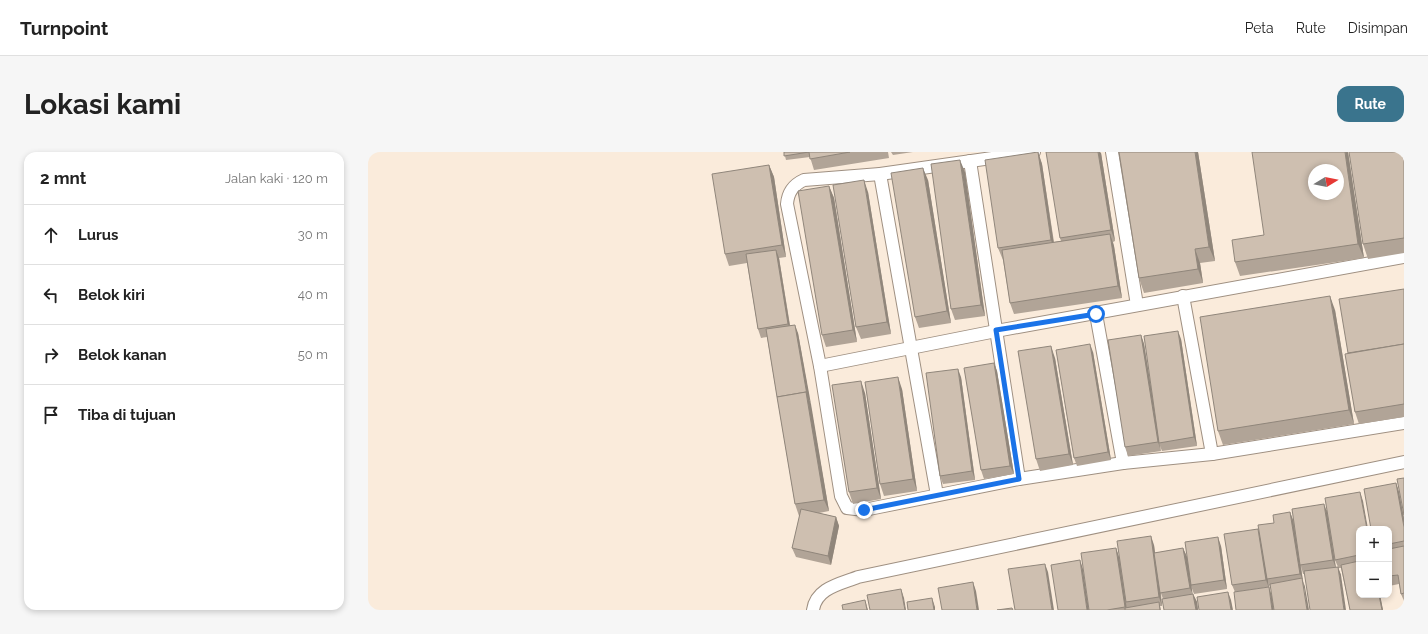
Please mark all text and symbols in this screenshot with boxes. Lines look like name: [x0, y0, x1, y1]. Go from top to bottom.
text: Turnpoint: [20, 17, 108, 39]
text: Peta: [1245, 20, 1274, 36]
text: Rute: [1296, 20, 1326, 36]
text: Disimpan: [1348, 20, 1408, 36]
button: Rute: [1337, 86, 1404, 122]
text: Lokasi kami: [24, 88, 181, 121]
north arrow: [1308, 164, 1344, 200]
text: 2 mnt: [40, 168, 86, 188]
text: Jalan kaki · 120 m: [225, 171, 328, 186]
icon: ahead: [40, 224, 62, 246]
text: Lurus: [78, 226, 119, 244]
text: 30 m: [298, 227, 328, 242]
icon: left: [40, 284, 62, 306]
text: Belok kiri: [78, 286, 145, 304]
text: 40 m: [298, 287, 328, 302]
route start: [1087, 305, 1105, 323]
icon: right: [40, 344, 62, 366]
text: Belok kanan: [78, 346, 167, 364]
text: 50 m: [298, 347, 328, 362]
icon: arrive: [40, 404, 62, 426]
text: Tiba di tujuan: [78, 406, 176, 424]
route end: [855, 501, 873, 519]
map controls: [1356, 526, 1392, 598]
button: +: [1356, 526, 1392, 562]
button: −: [1356, 562, 1392, 598]

